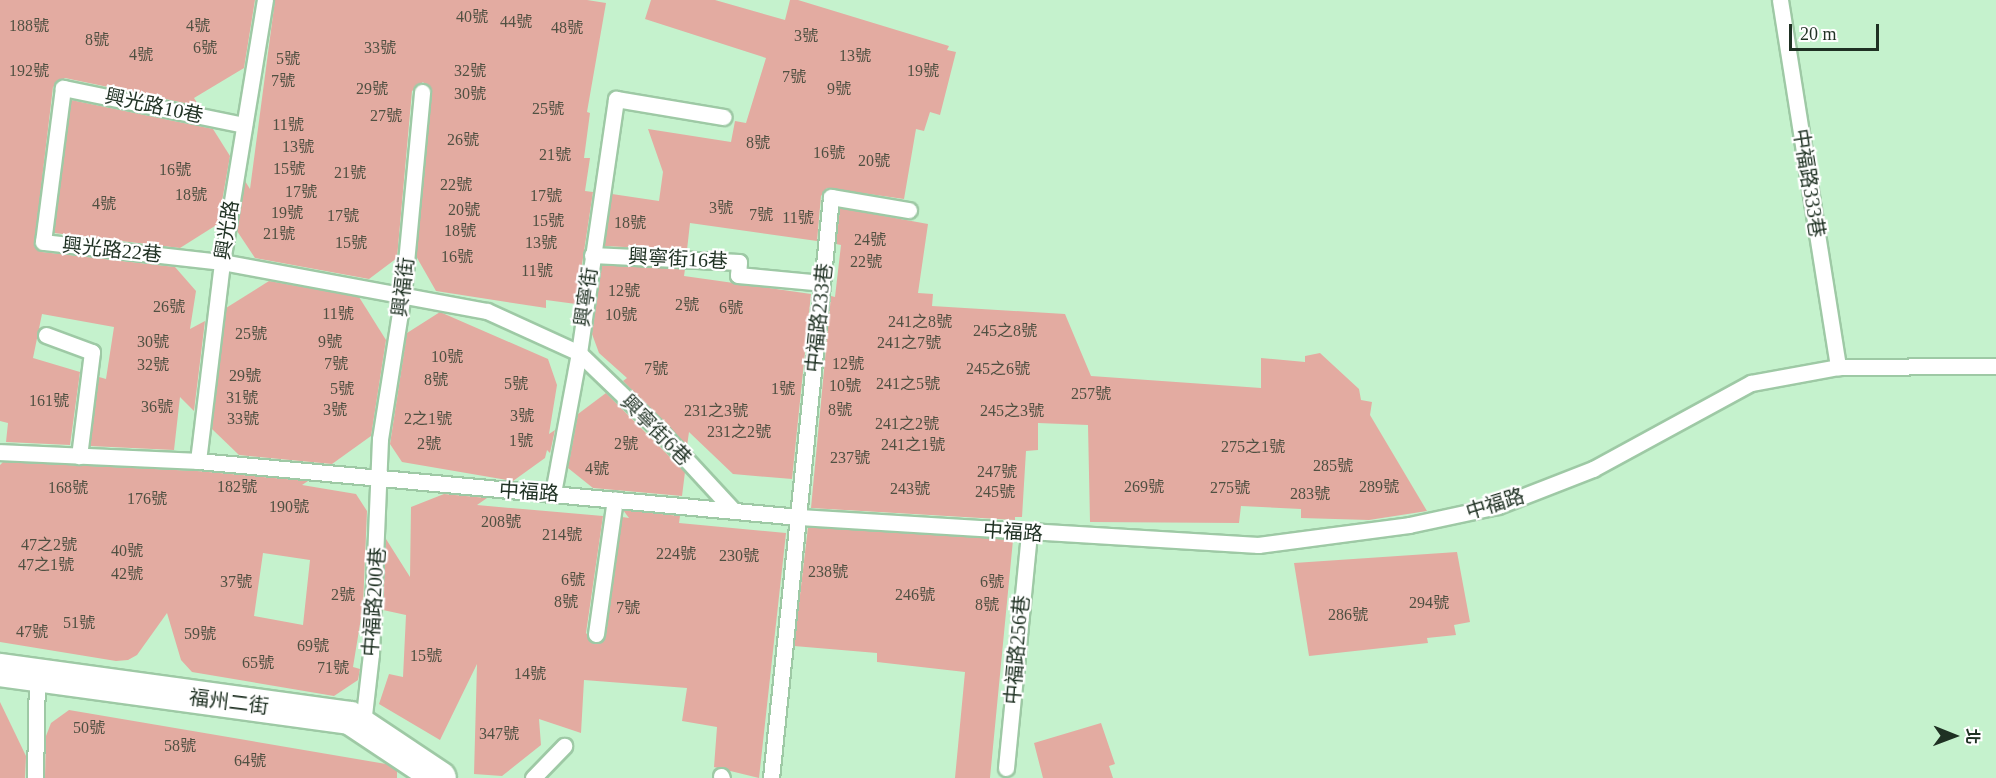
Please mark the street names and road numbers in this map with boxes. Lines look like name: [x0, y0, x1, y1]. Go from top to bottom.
street label: 興光路10巷: [103, 84, 205, 128]
street label: 中福路333巷: [1789, 127, 1829, 239]
street label: 興光路: [210, 198, 244, 262]
street label: 興光路22巷: [61, 233, 163, 267]
street label: 興寧街16巷: [627, 244, 729, 274]
street label: 興福街: [387, 256, 419, 318]
street label: 中福路233巷: [801, 262, 837, 374]
street label: 興寧街: [570, 266, 602, 328]
street label: 興寧街6巷: [616, 390, 696, 470]
street label: 中福路: [498, 478, 560, 506]
street label: 中福路: [1463, 484, 1527, 524]
street label: 中福路: [982, 518, 1044, 546]
street label: 中福路200巷: [358, 546, 390, 658]
street label: 中福路256巷: [1000, 594, 1034, 706]
street label: 福州二街: [188, 685, 270, 719]

